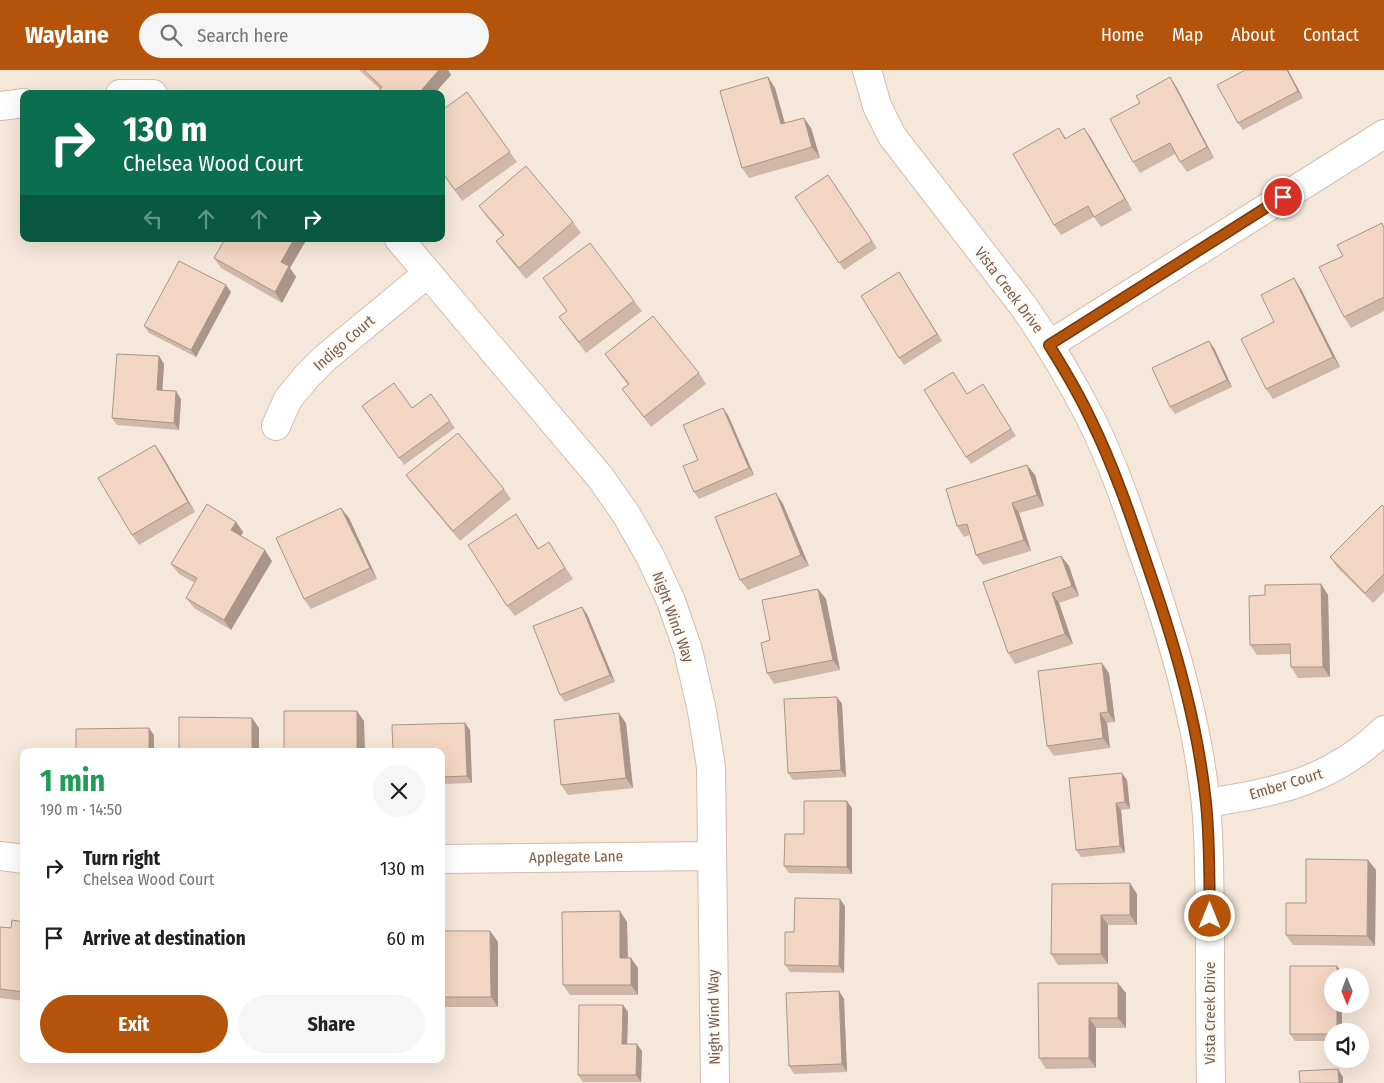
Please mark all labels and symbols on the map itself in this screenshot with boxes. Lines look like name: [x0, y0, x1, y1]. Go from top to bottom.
pin: [1262, 176, 1304, 218]
street label: Vista Creek Drive: [971, 244, 1047, 336]
street label: Indigo Court: [310, 312, 378, 374]
street label: Night Wind Way: [648, 569, 698, 665]
street label: Ember Court: [1247, 764, 1325, 804]
street label: Applegate Lane: [529, 847, 623, 867]
position arrow: [1183, 889, 1235, 941]
street label: Vista Creek Drive: [1201, 962, 1219, 1064]
north arrow: [1324, 968, 1369, 1012]
street label: Night Wind Way: [704, 969, 724, 1065]

